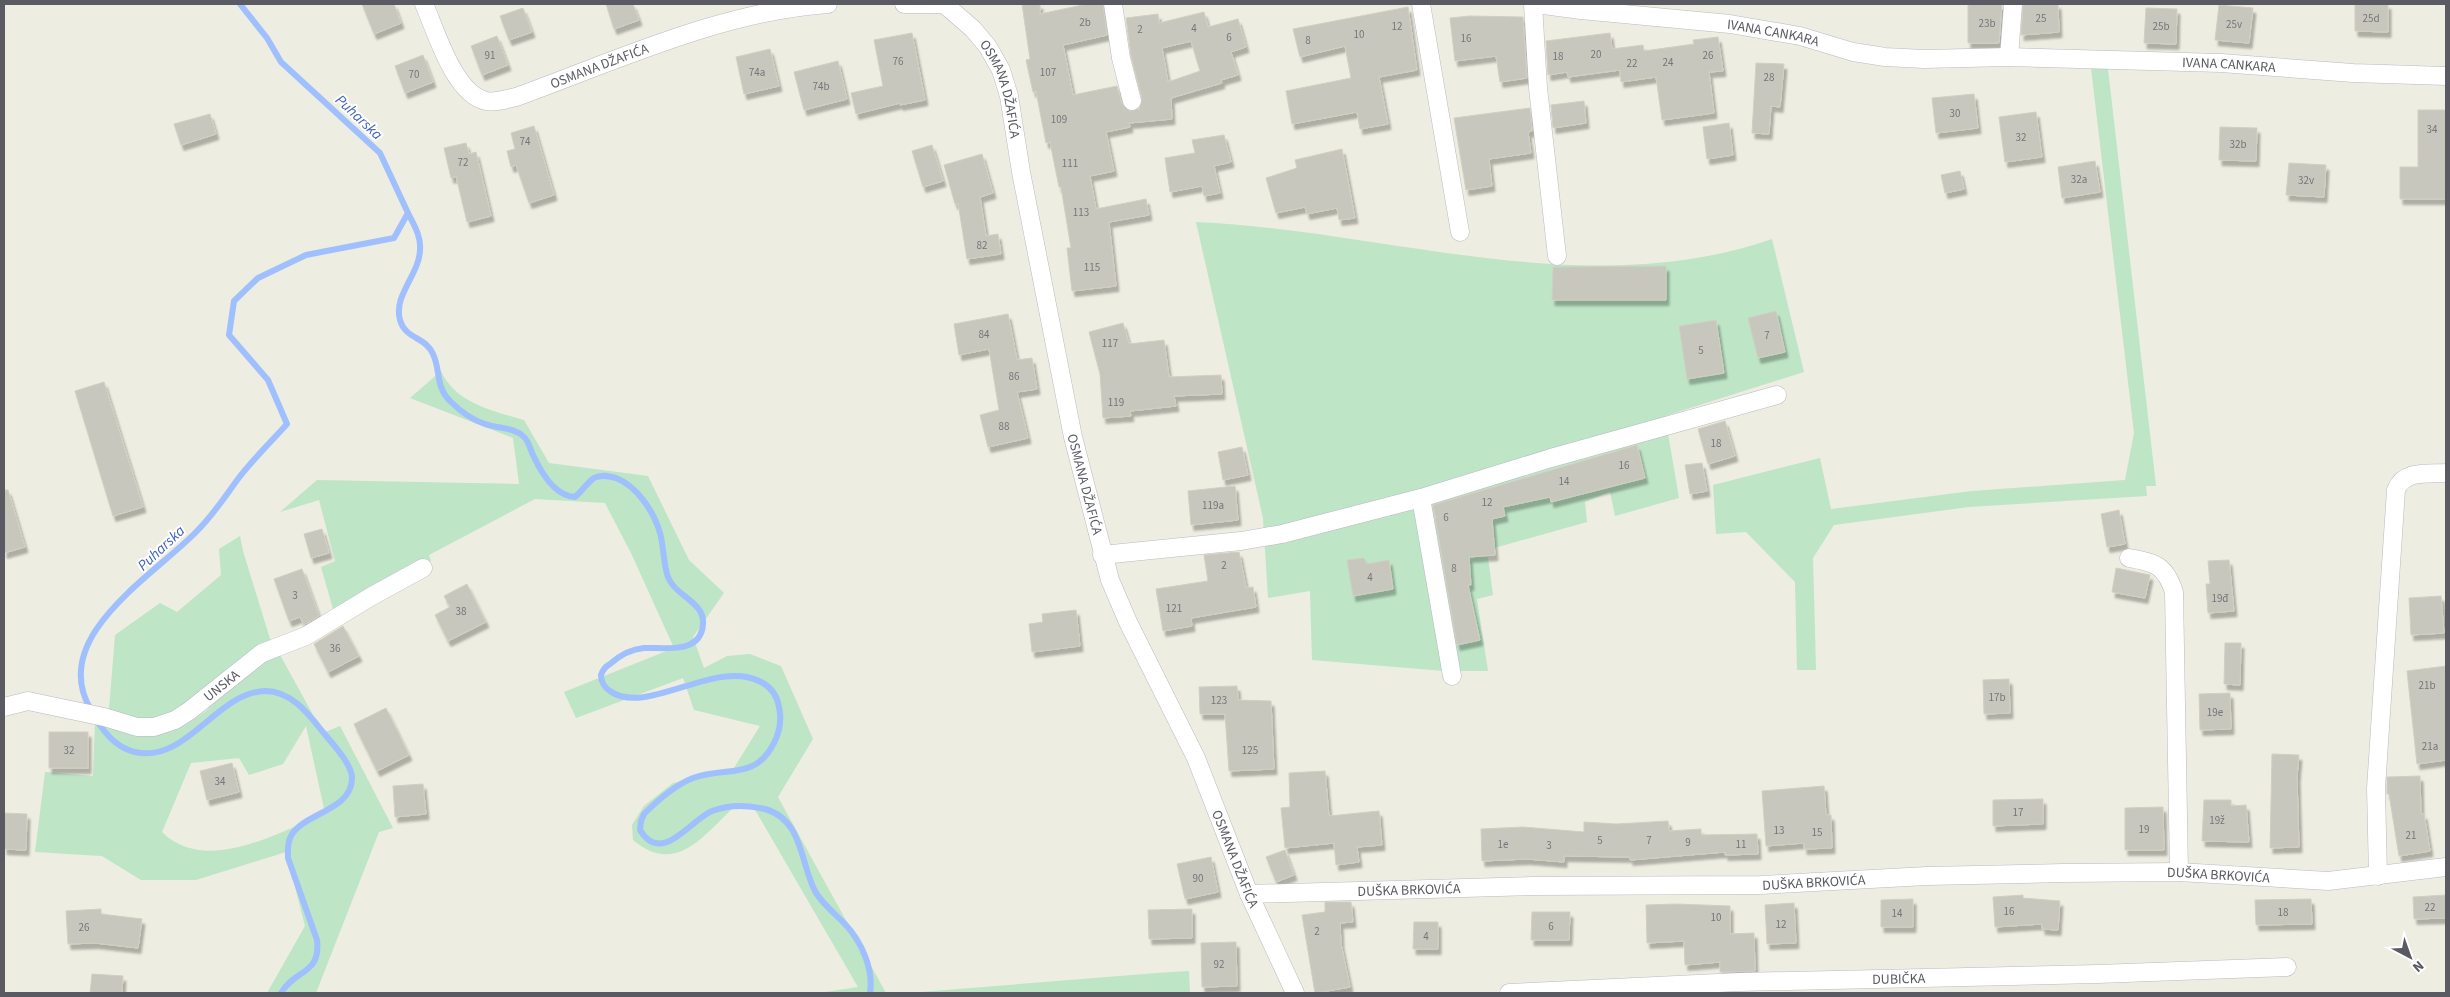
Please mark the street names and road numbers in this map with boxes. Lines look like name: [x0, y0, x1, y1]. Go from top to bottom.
street label: IVANA CANKARA: [1726, 15, 1822, 52]
street label: OSMANA DŽAFIĆA: [975, 35, 1025, 140]
street label: OSMANA DŽAFIĆA: [547, 39, 652, 94]
street label: IVANA CANKARA: [2182, 53, 2277, 78]
street label: OSMANA DŽAFIĆA: [1062, 432, 1107, 537]
street label: UNSKA: [200, 665, 245, 707]
street label: OSMANA DŽAFIĆA: [1206, 807, 1263, 912]
street label: DUŠKA BRKOVIĆA: [2167, 863, 2271, 888]
street label: DUŠKA BRKOVIĆA: [1762, 870, 1866, 896]
street label: DUŠKA BRKOVIĆA: [1357, 879, 1461, 902]
street label: DUBIČKA: [1872, 969, 1926, 990]

